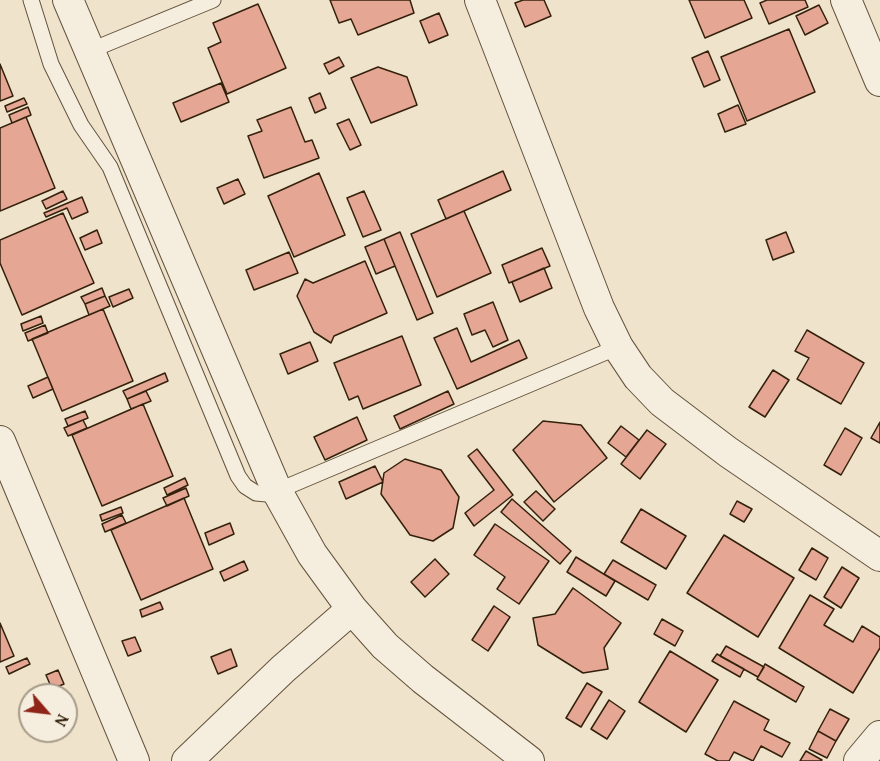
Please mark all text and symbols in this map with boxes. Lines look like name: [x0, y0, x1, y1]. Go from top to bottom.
north arrow: [18, 683, 78, 743]
text: N: [49, 710, 75, 731]

